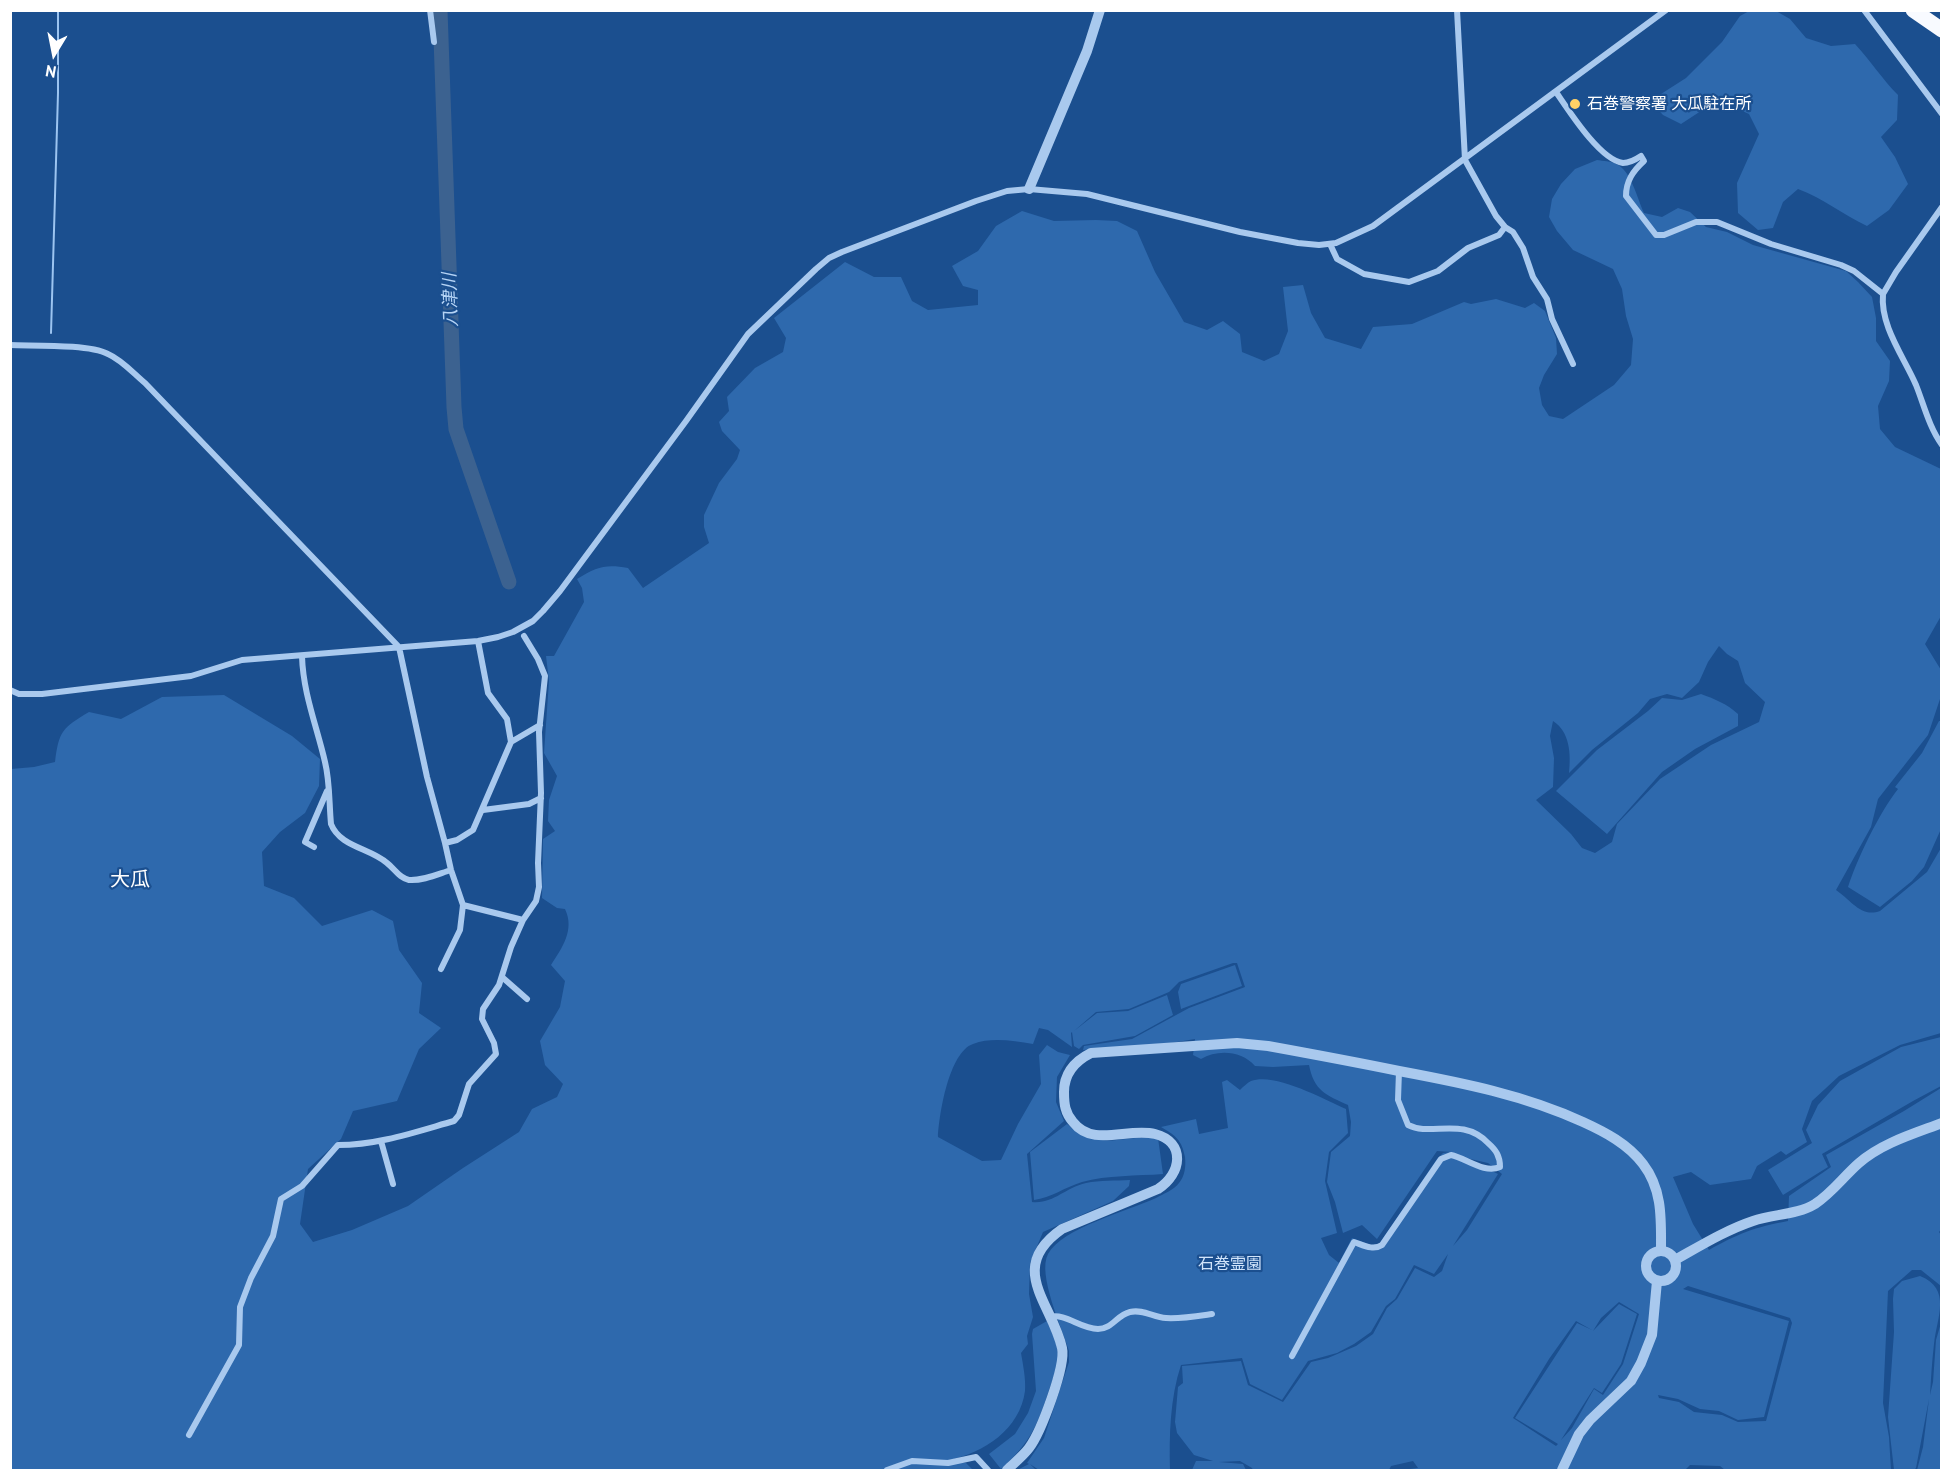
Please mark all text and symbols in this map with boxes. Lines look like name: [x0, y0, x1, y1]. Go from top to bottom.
north arrow: [24, 24, 84, 84]
text: N: [44, 61, 58, 82]
place label: 石巻警察署 大瓜駐在所: [1587, 94, 1751, 114]
marker: 石巻警察署 大瓜駐在所: [1568, 97, 1582, 111]
water label: 八津川: [439, 273, 463, 327]
district label: 大瓜: [110, 868, 150, 892]
park label: 石巻霊園: [1198, 1254, 1262, 1274]

